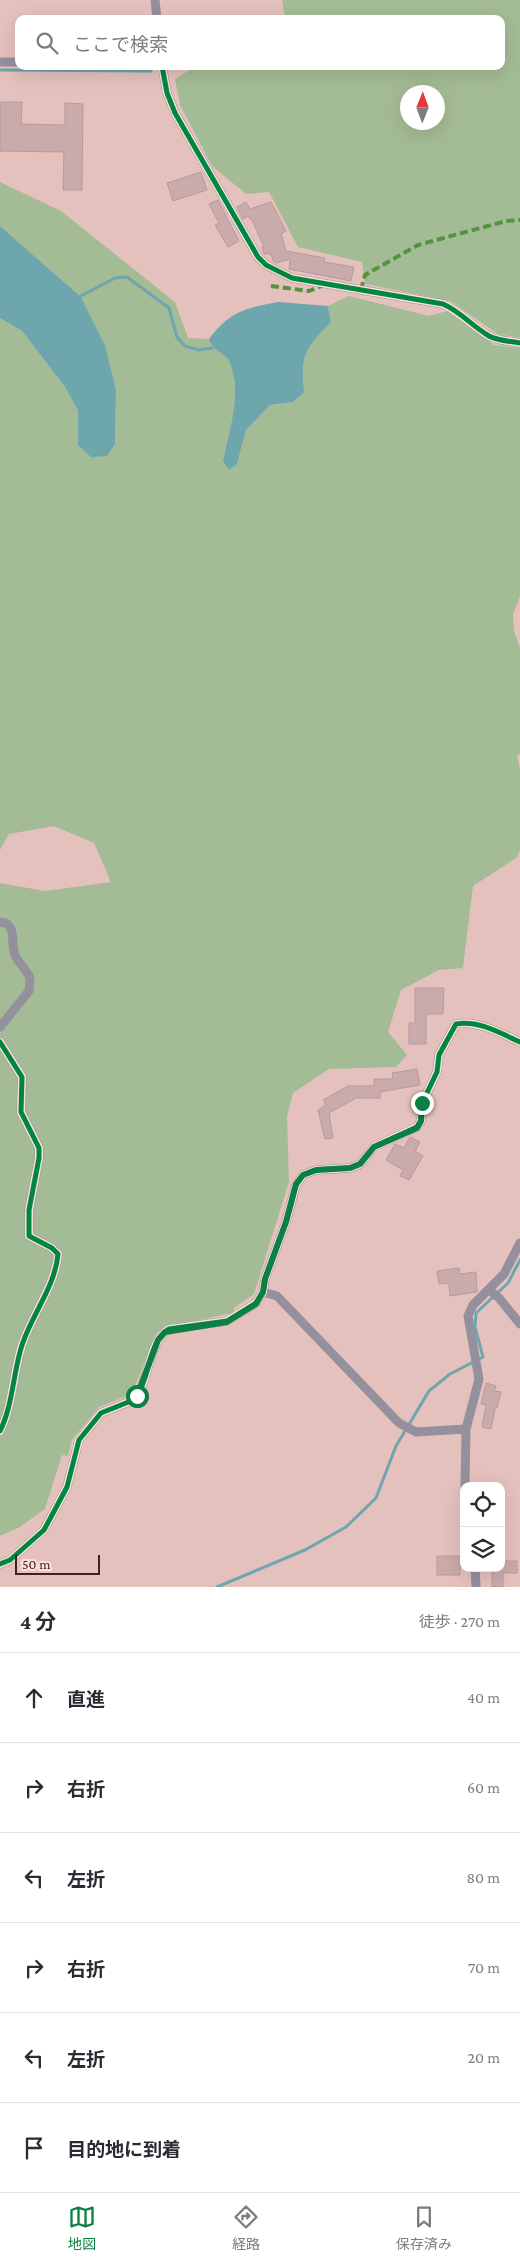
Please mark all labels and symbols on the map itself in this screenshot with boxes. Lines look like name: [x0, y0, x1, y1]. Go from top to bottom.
north arrow: [400, 85, 445, 130]
route end: [411, 1092, 434, 1115]
route start: [126, 1385, 149, 1408]
scale bar: [15, 1552, 100, 1575]

